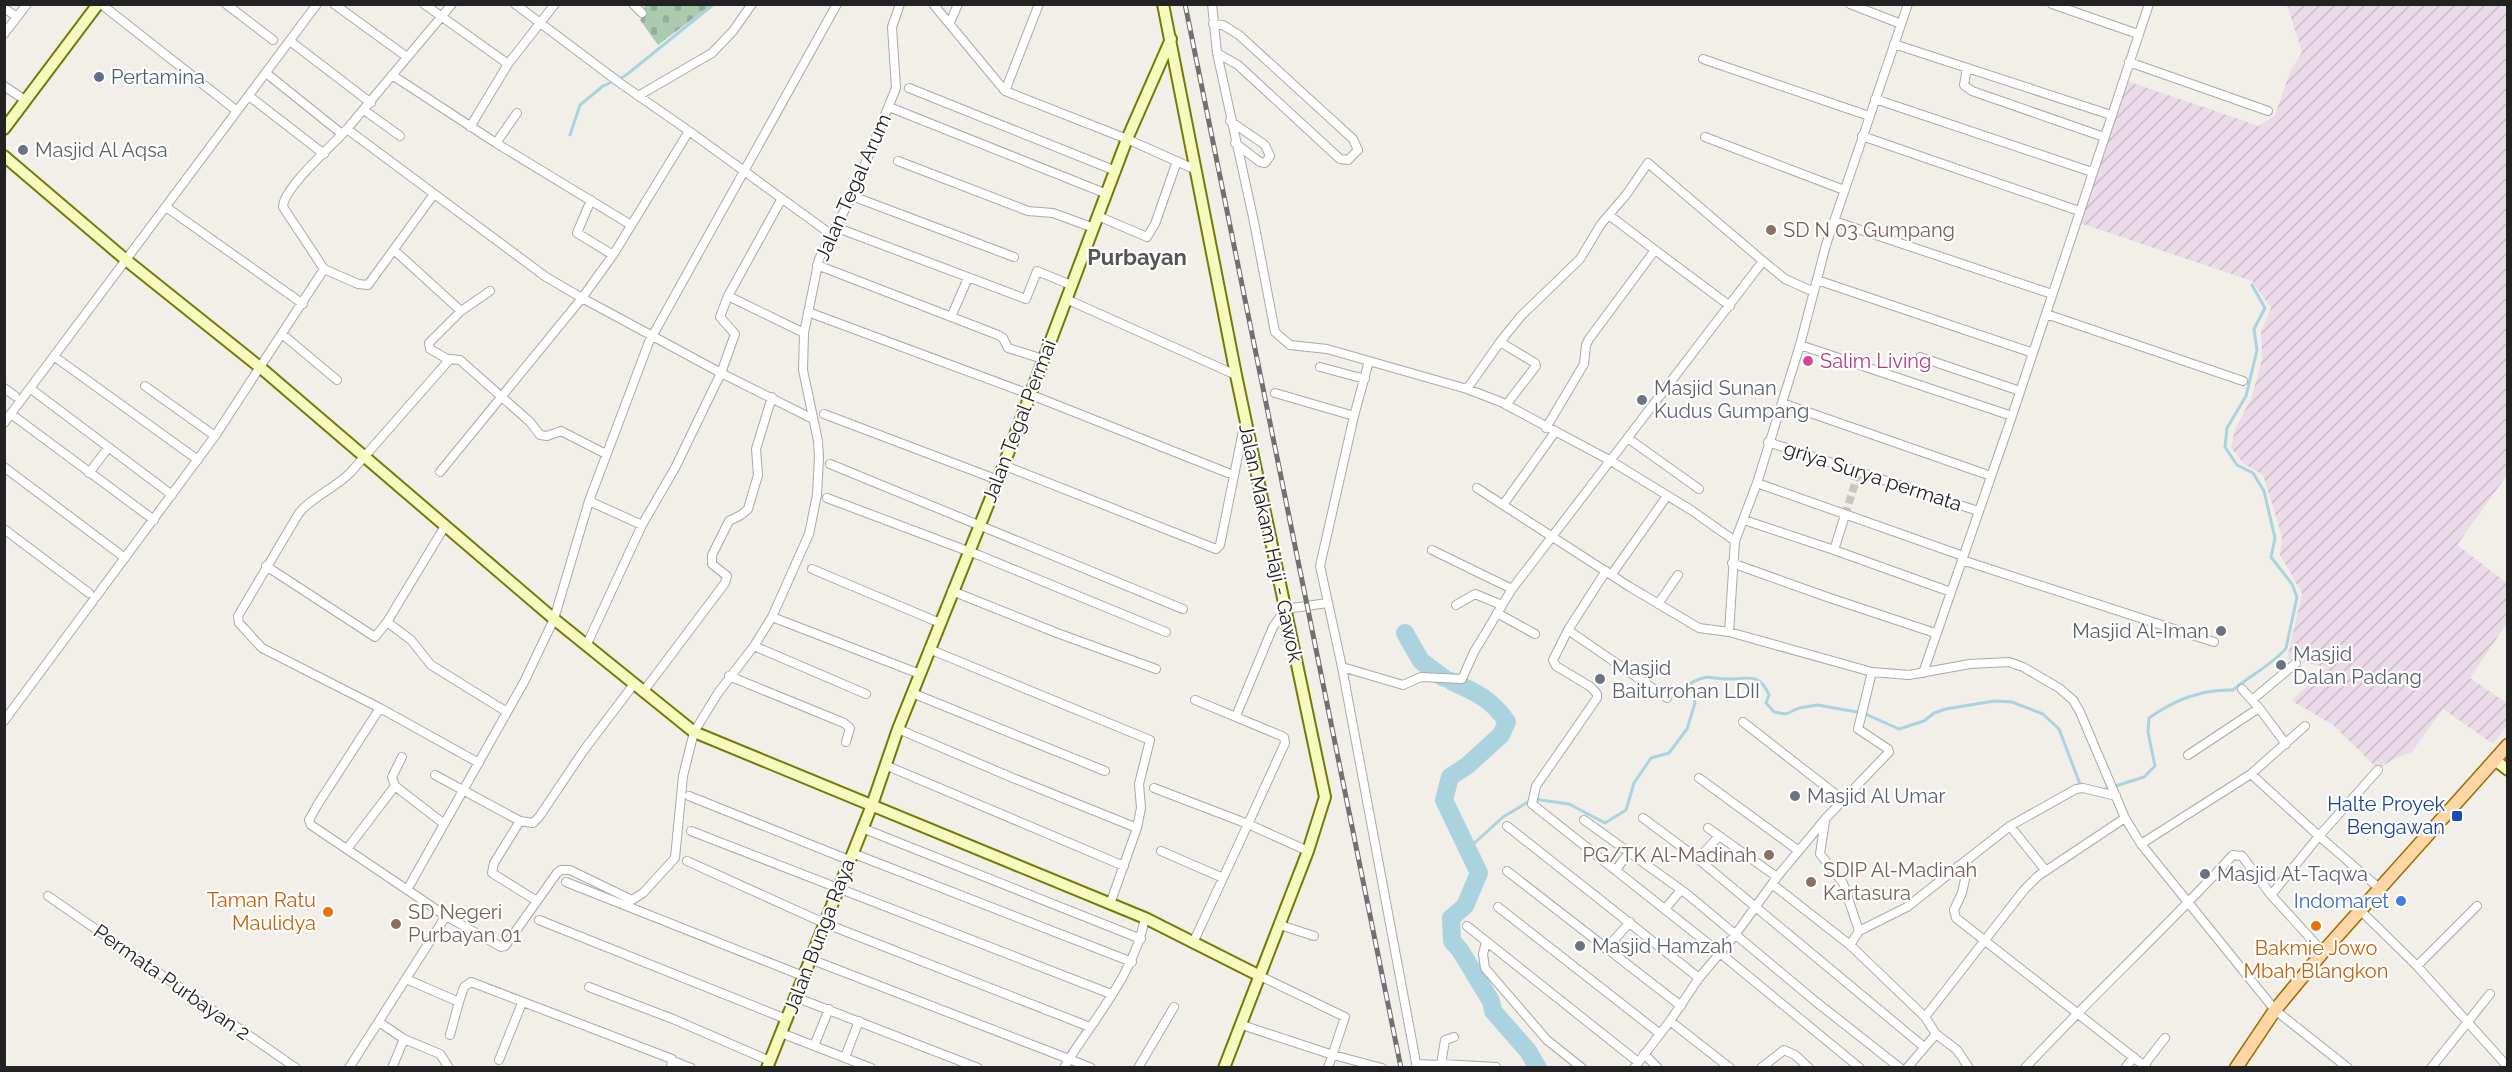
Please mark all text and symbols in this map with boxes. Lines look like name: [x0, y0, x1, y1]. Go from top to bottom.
place label: Pertamina: [111, 65, 205, 89]
marker: Pertamina: [92, 70, 106, 84]
street label: Jalan Tegal Arum: [810, 110, 896, 264]
place label: Masjid Al Aqsa: [35, 138, 168, 162]
marker: Masjid Al Aqsa: [16, 143, 30, 157]
place label: SD N 03 Gumpang: [1783, 218, 1955, 242]
marker: SD N 03 Gumpang: [1764, 223, 1778, 237]
district label: Purbayan: [1087, 244, 1187, 270]
street label: Jalan Tegal Permai: [977, 336, 1061, 506]
place label: Salim Living: [1820, 349, 1931, 373]
marker: Salim Living: [1801, 354, 1815, 368]
place label: Masjid Sunan Kudus Gumpang: [1654, 376, 1809, 423]
marker: Masjid Sunan Kudus Gumpang: [1635, 393, 1649, 407]
street label: Jalan Makam Haji - Gawok: [1234, 422, 1308, 665]
street label: griya Surya permata: [1781, 436, 1965, 516]
place label: Masjid Al-Iman: [2072, 619, 2209, 643]
marker: Masjid Al-Iman: [2214, 624, 2228, 638]
place label: Masjid Dalan Padang: [2293, 642, 2422, 689]
place label: Masjid Baiturrohan LDII: [1612, 656, 1760, 703]
marker: Masjid Dalan Padang: [2274, 658, 2288, 672]
marker: Masjid Baiturrohan LDII: [1593, 672, 1607, 686]
place label: Masjid Al Umar: [1807, 784, 1946, 808]
marker: Masjid Al Umar: [1788, 789, 1802, 803]
place label: Halte Proyek Bengawan: [2327, 792, 2445, 839]
marker: Halte Proyek Bengawan: [2450, 809, 2464, 823]
place label: PG/TK Al-Madinah: [1582, 843, 1757, 867]
marker: PG/TK Al-Madinah: [1762, 848, 1776, 862]
street label: Jalan Bunga Raya: [778, 855, 860, 1017]
place label: SDIP Al-Madinah Kartasura: [1823, 858, 1977, 905]
place label: Masjid At-Taqwa: [2217, 862, 2368, 886]
marker: Masjid At-Taqwa: [2198, 867, 2212, 881]
marker: SDIP Al-Madinah Kartasura: [1804, 875, 1818, 889]
place label: Taman Ratu Maulidya: [207, 888, 316, 935]
place label: Indomaret: [2294, 889, 2389, 913]
marker: Indomaret: [2394, 894, 2408, 908]
place label: SD Negeri Purbayan 01: [408, 900, 522, 947]
marker: Taman Ratu Maulidya: [321, 905, 335, 919]
marker: SD Negeri Purbayan 01: [389, 917, 403, 931]
street label: Permata Purbayan 2: [89, 919, 255, 1045]
marker: Bakmie Jowo Mbah Blangkon: [2309, 919, 2323, 933]
place label: Masjid Hamzah: [1592, 934, 1733, 958]
place label: Bakmie Jowo Mbah Blangkon: [2244, 936, 2388, 983]
marker: Masjid Hamzah: [1573, 939, 1587, 953]

